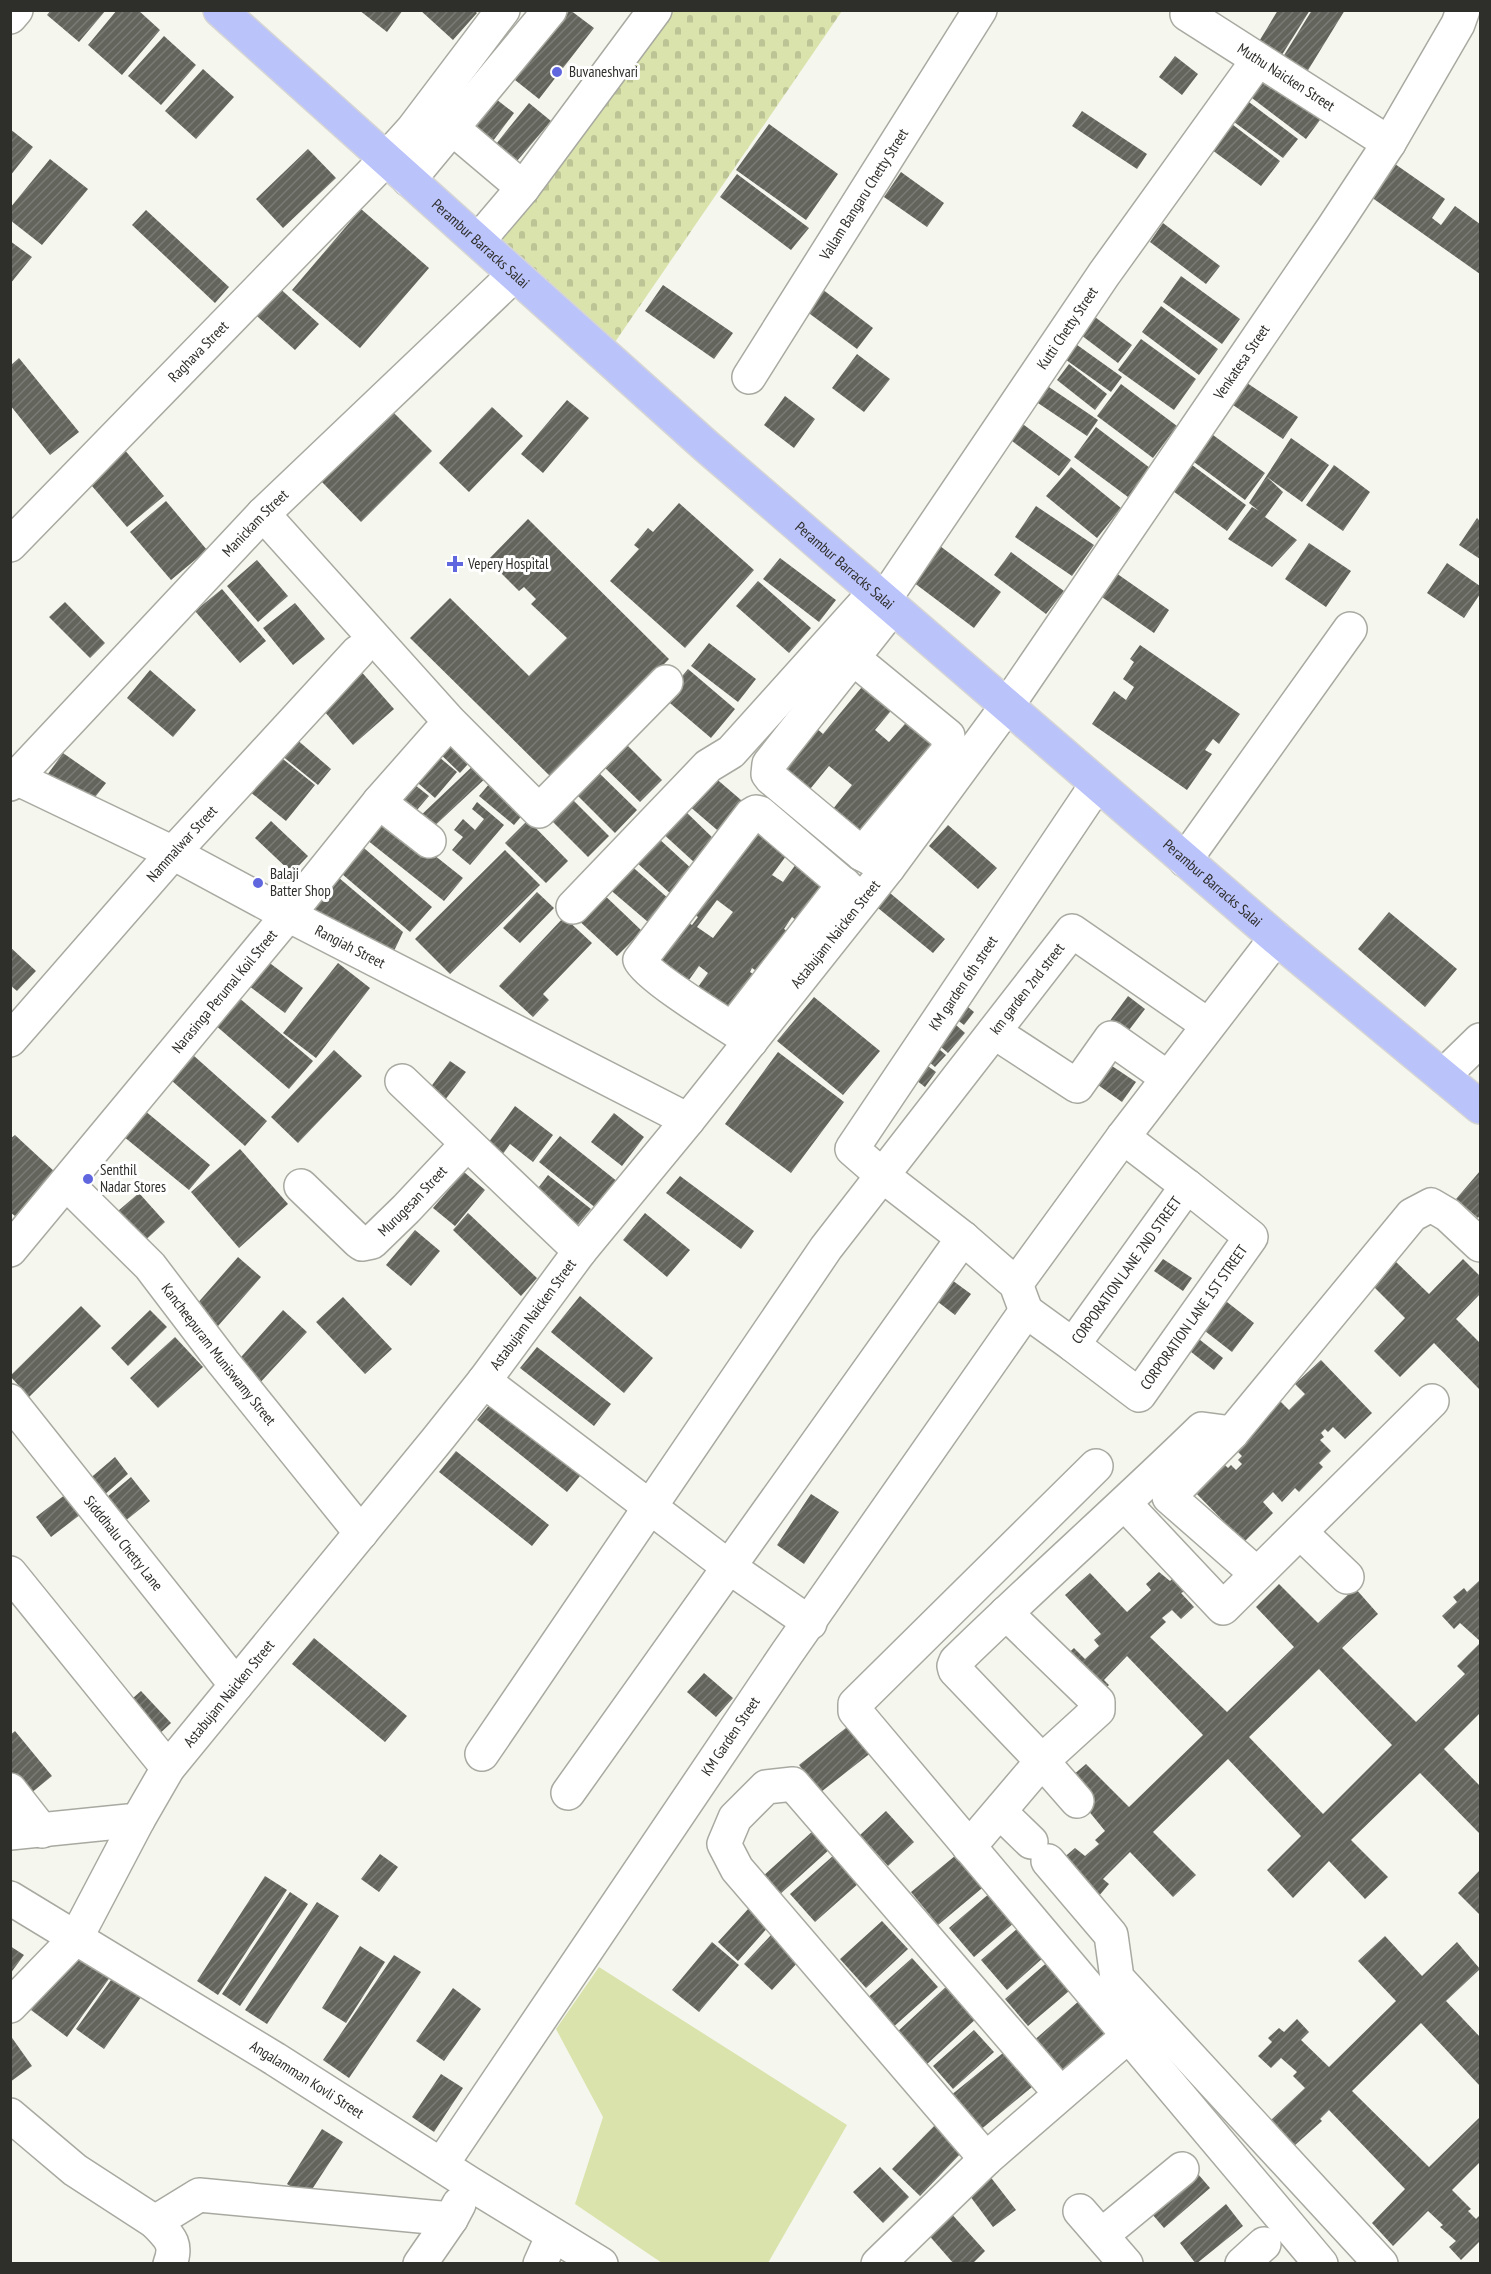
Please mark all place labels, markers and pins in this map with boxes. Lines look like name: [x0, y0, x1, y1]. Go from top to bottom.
place label: Buvaneshvari: [569, 62, 638, 81]
marker: Buvaneshvari: [550, 65, 564, 79]
place label: Vepery Hospital: [467, 554, 549, 573]
marker: Vepery Hospital: [446, 555, 464, 573]
place label: Balaji Batter Shop: [270, 864, 331, 900]
marker: Balaji Batter Shop: [251, 876, 265, 890]
place label: Senthil Nadar Stores: [100, 1160, 166, 1196]
marker: Senthil Nadar Stores: [81, 1172, 95, 1186]

